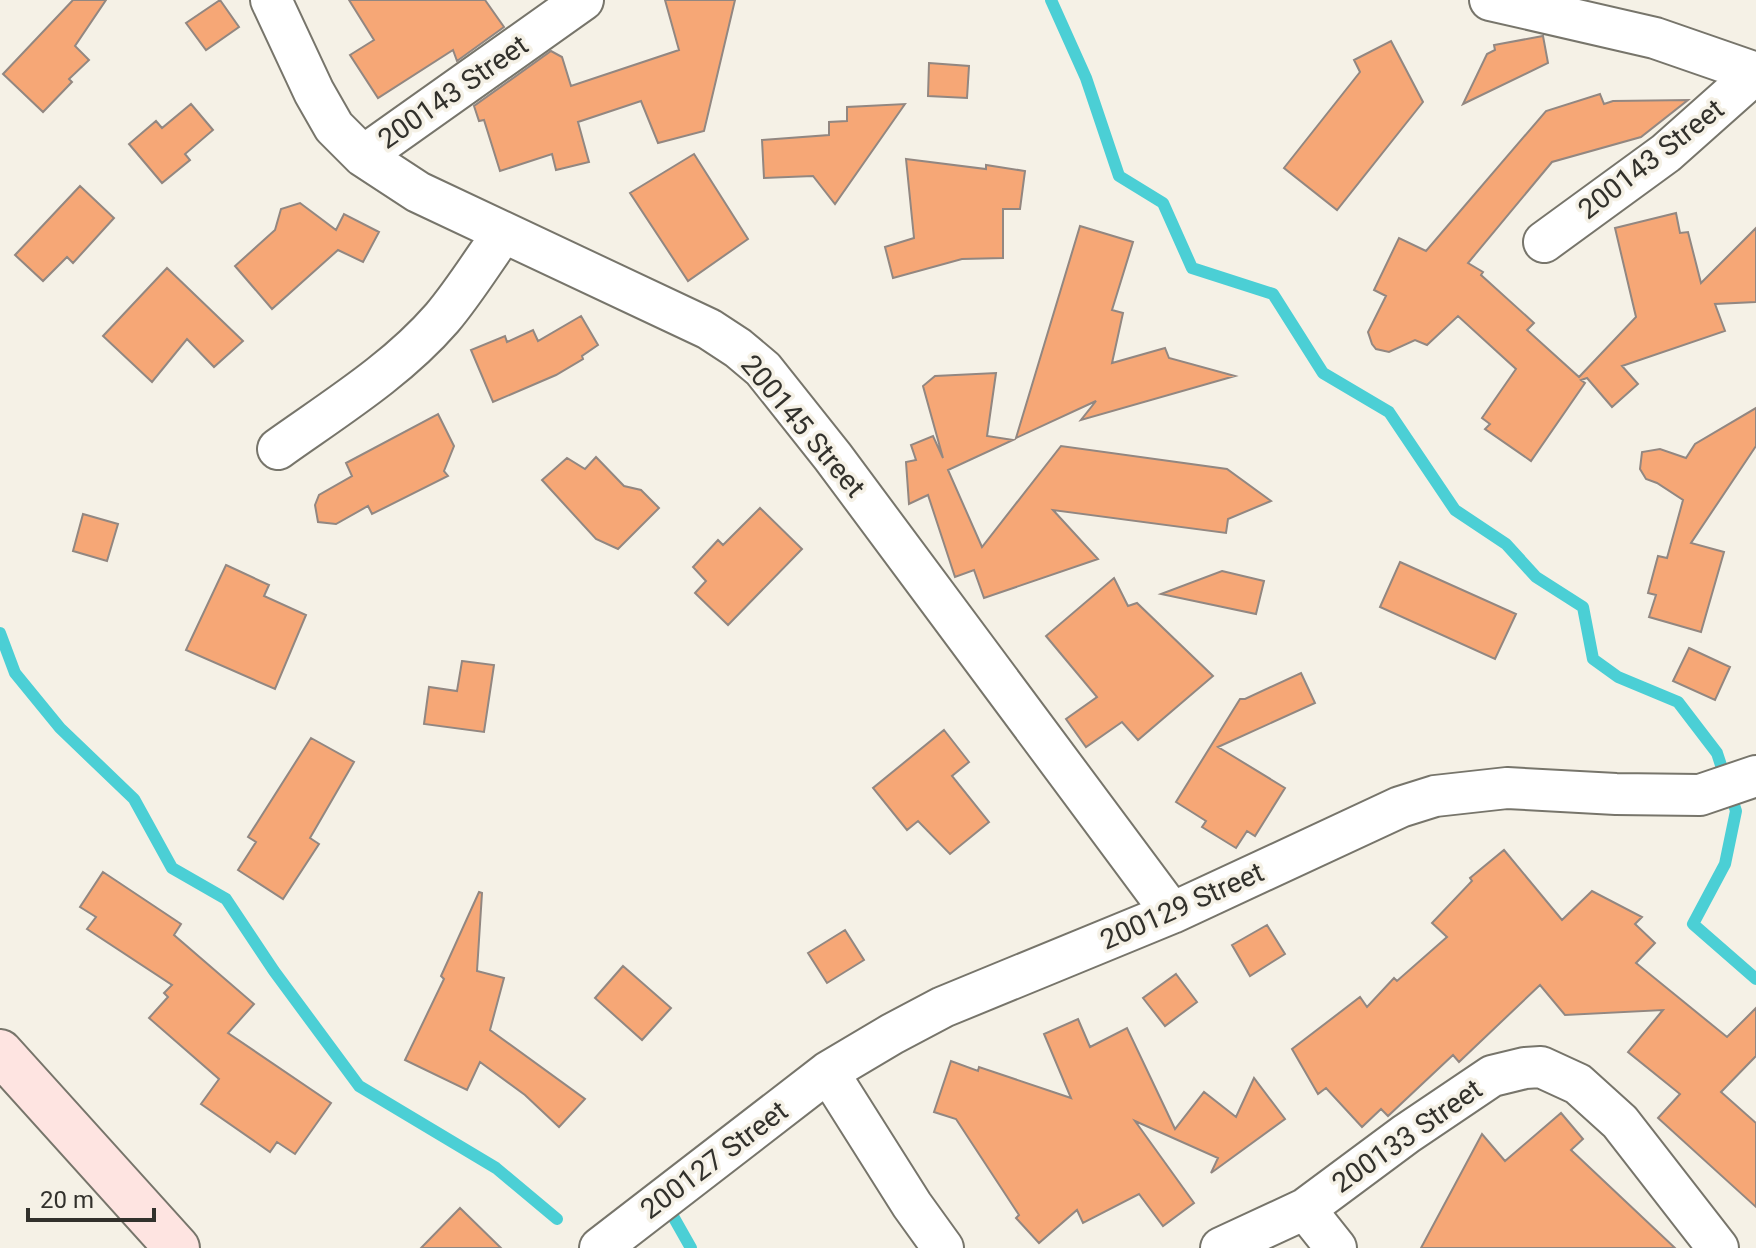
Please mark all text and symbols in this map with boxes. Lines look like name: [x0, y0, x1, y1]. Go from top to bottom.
street label: 200143 Street: [372, 28, 534, 156]
street label: 200143 Street: [1572, 92, 1730, 226]
street label: 200145 Street: [734, 348, 872, 504]
street label: 200129 Street: [1095, 855, 1269, 957]
street label: 200133 Street: [1326, 1072, 1488, 1200]
street label: 200127 Street: [634, 1094, 794, 1226]
scale bar: [28, 1172, 154, 1222]
text: 20 m: [40, 1186, 94, 1214]

